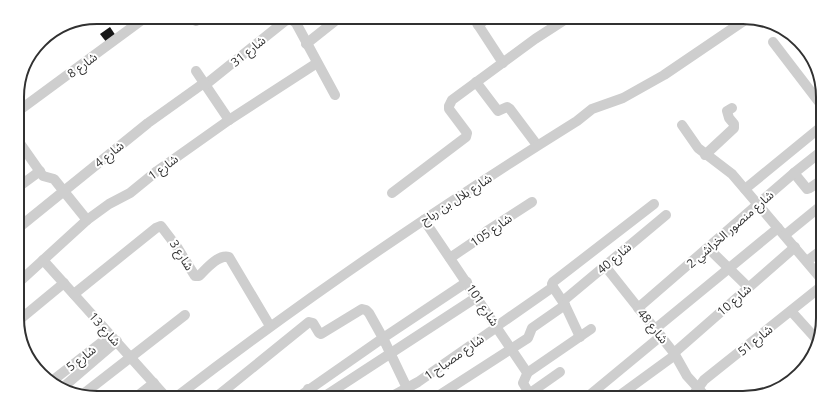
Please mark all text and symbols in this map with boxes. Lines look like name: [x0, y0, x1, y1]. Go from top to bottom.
street label: شارع 31: [227, 32, 270, 71]
street label: شارع 8: [63, 48, 101, 82]
street label: شارع 4: [91, 137, 128, 172]
street label: شارع 1: [144, 150, 182, 184]
street label: شارع بلال بن رباح: [417, 170, 496, 229]
street label: شارع منصور الخراشي 2: [683, 186, 779, 273]
street label: شارع 105: [467, 210, 516, 251]
street label: شارع 3: [165, 236, 198, 274]
street label: شارع 40: [593, 239, 636, 278]
street label: شارع 10: [713, 280, 755, 320]
street label: شارع 101: [462, 281, 503, 330]
street label: شارع 48: [633, 305, 672, 348]
street label: شارع 13: [84, 308, 125, 350]
street label: شارع 51: [734, 321, 777, 360]
street label: شارع مصباح 1: [421, 330, 488, 385]
street label: شارع 5: [63, 341, 100, 376]

